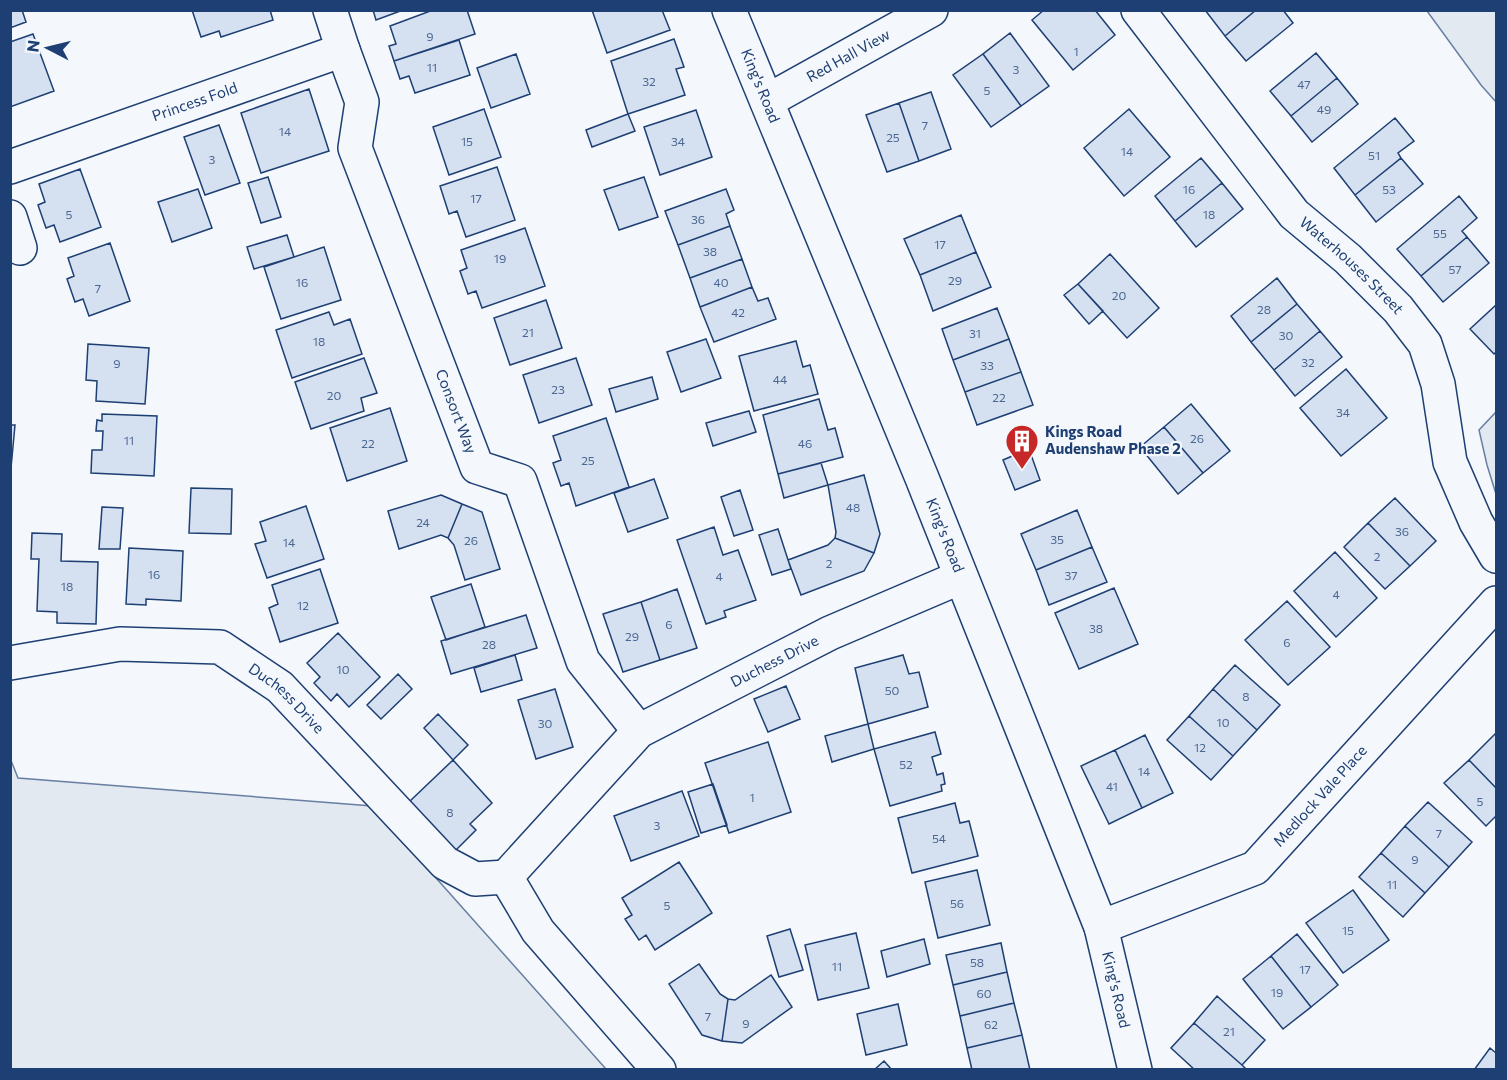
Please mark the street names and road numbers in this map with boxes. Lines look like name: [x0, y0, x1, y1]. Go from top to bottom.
street label: Red Hall View: [803, 25, 893, 85]
street label: King's Road: [738, 46, 784, 125]
street label: Princess Fold: [149, 78, 240, 124]
street label: Waterhouses Street: [1296, 212, 1408, 317]
street label: Consort Way: [432, 367, 481, 456]
street label: King's Road: [923, 495, 969, 575]
street label: Duchess Drive: [727, 631, 821, 690]
street label: Duchess Drive: [246, 659, 329, 737]
street label: Medlock Vale Place: [1269, 741, 1370, 850]
street label: King's Road: [1099, 949, 1135, 1030]

